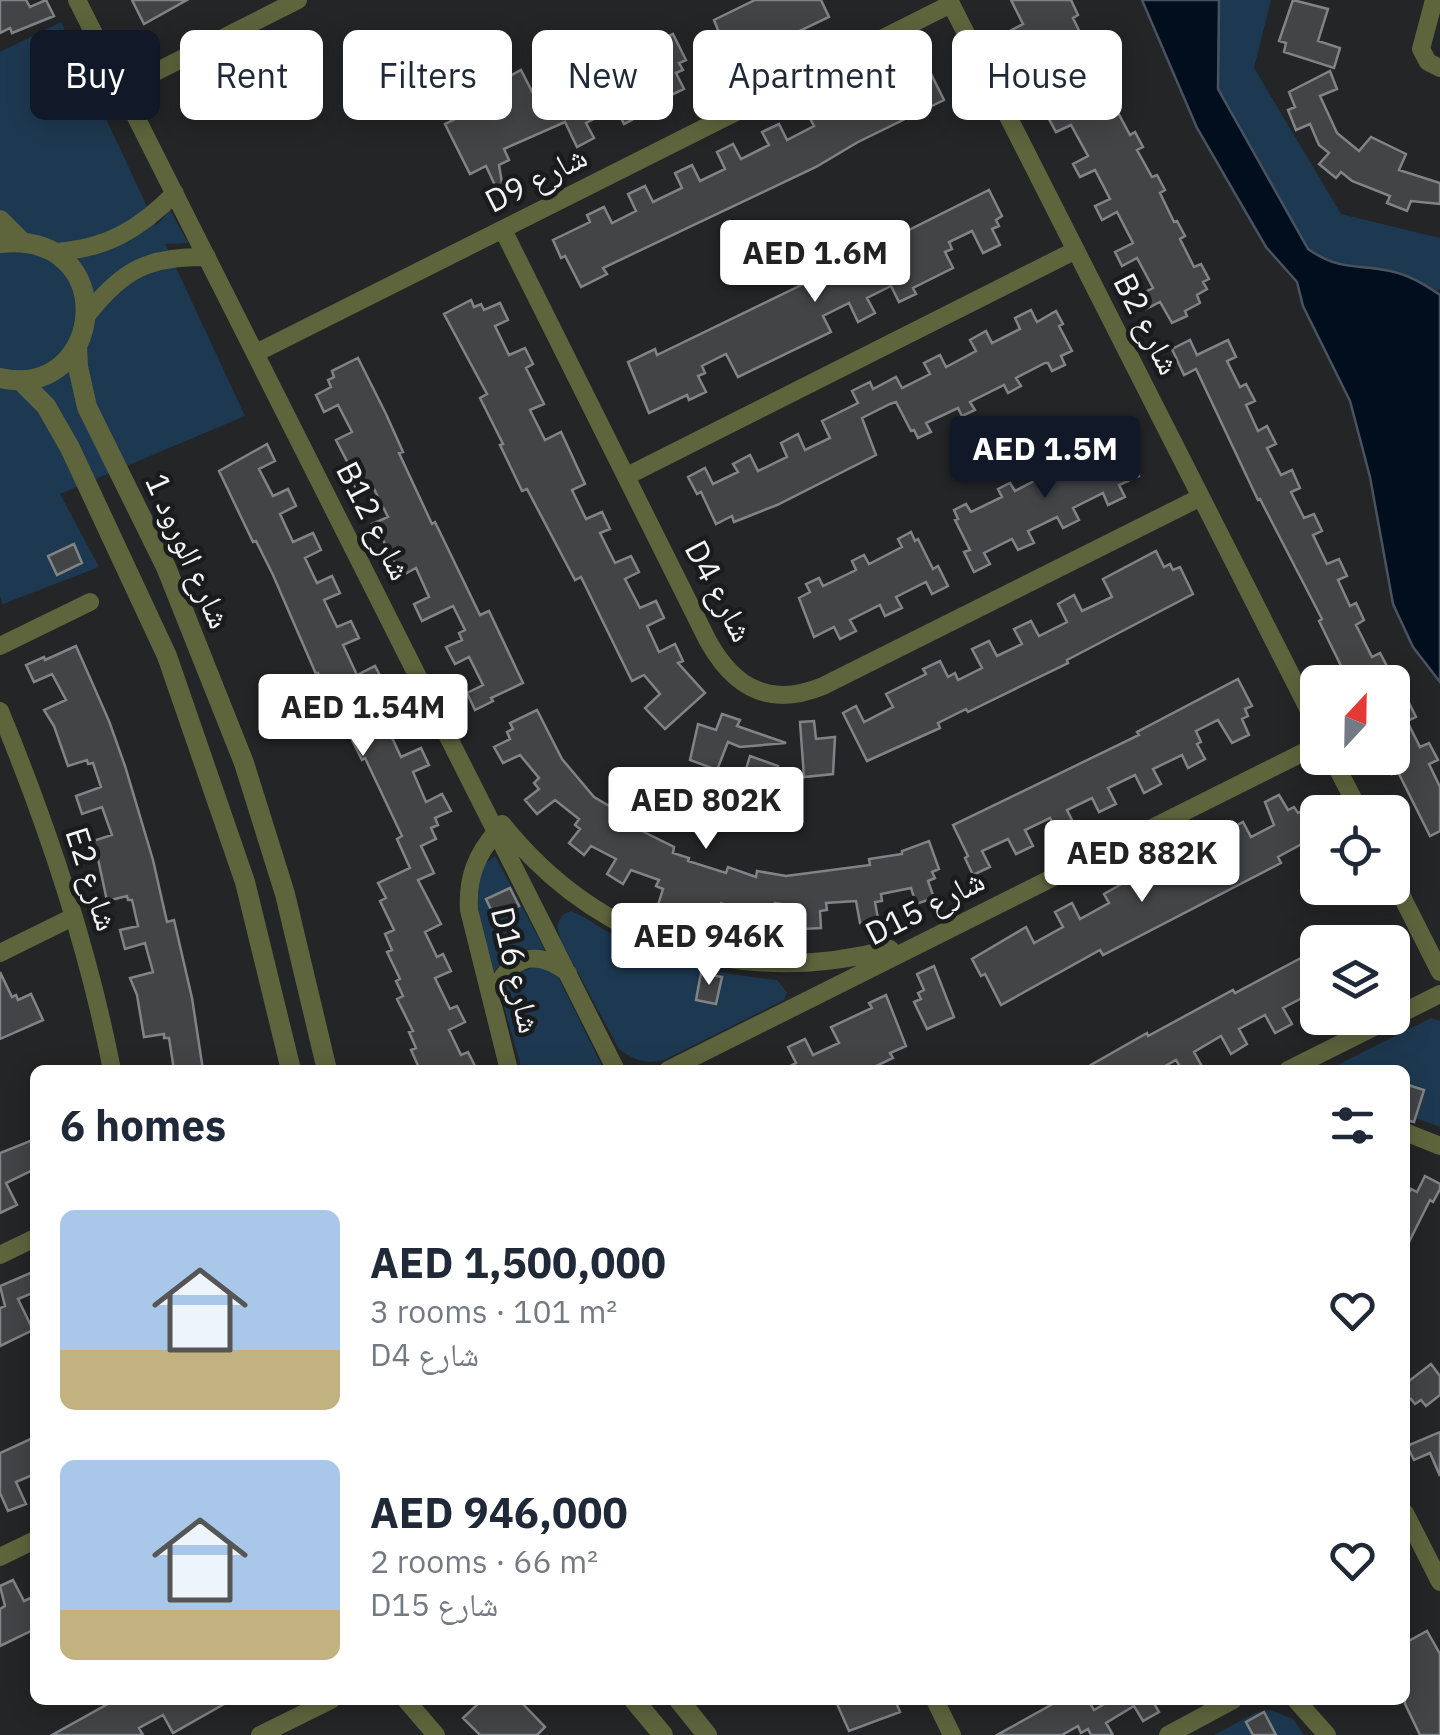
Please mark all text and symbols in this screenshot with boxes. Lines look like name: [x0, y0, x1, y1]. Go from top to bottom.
chip: Buy: [30, 30, 160, 120]
chip: Rent: [180, 30, 323, 120]
chip: Filters: [343, 30, 512, 120]
chip: New: [532, 30, 673, 120]
chip: Apartment: [693, 30, 932, 120]
chip: House: [952, 30, 1122, 120]
street label: D9 شارع: [477, 135, 594, 222]
pin: AED 1.6M: [712, 220, 918, 305]
text: AED 1.6M: [742, 231, 888, 273]
street label: B2 شارع: [1105, 266, 1191, 381]
pin: AED 1.5M: [942, 416, 1148, 501]
text: AED 1.5M: [972, 427, 1118, 469]
street label: B12 شارع: [327, 454, 423, 587]
street label: شارع الورود 1: [136, 467, 242, 635]
street label: D4 شارع: [676, 533, 764, 649]
north arrow: [1300, 665, 1410, 775]
map controls: [1300, 665, 1410, 1035]
pin: AED 1.54M: [249, 674, 477, 759]
text: AED 1.54M: [281, 685, 445, 727]
pin: AED 802K: [603, 767, 809, 852]
text: AED 802K: [630, 778, 782, 820]
button: locate: [1300, 795, 1410, 905]
pin: AED 882K: [1039, 820, 1245, 905]
street label: E2 شارع: [57, 822, 129, 936]
text: AED 882K: [1066, 831, 1218, 873]
street label: D15 شارع: [858, 858, 991, 954]
street label: D16 شارع: [482, 903, 552, 1037]
pin: AED 946K: [606, 903, 812, 988]
text: AED 946K: [633, 914, 785, 956]
button: layers: [1300, 925, 1410, 1035]
text: 6 homes: [60, 1098, 226, 1153]
icon: filters: [1325, 1098, 1380, 1153]
text: AED 1,500,000: [370, 1235, 666, 1290]
icon: home: [140, 1250, 260, 1370]
icon: heart: [1325, 1283, 1380, 1338]
text: 3 rooms · 101 m²: [370, 1290, 617, 1332]
text: D4 شارع: [370, 1333, 479, 1375]
text: AED 946,000: [370, 1485, 628, 1540]
icon: home: [140, 1500, 260, 1620]
icon: heart: [1325, 1533, 1380, 1588]
text: 2 rooms · 66 m²: [370, 1540, 598, 1582]
text: D15 شارع: [370, 1583, 498, 1625]

